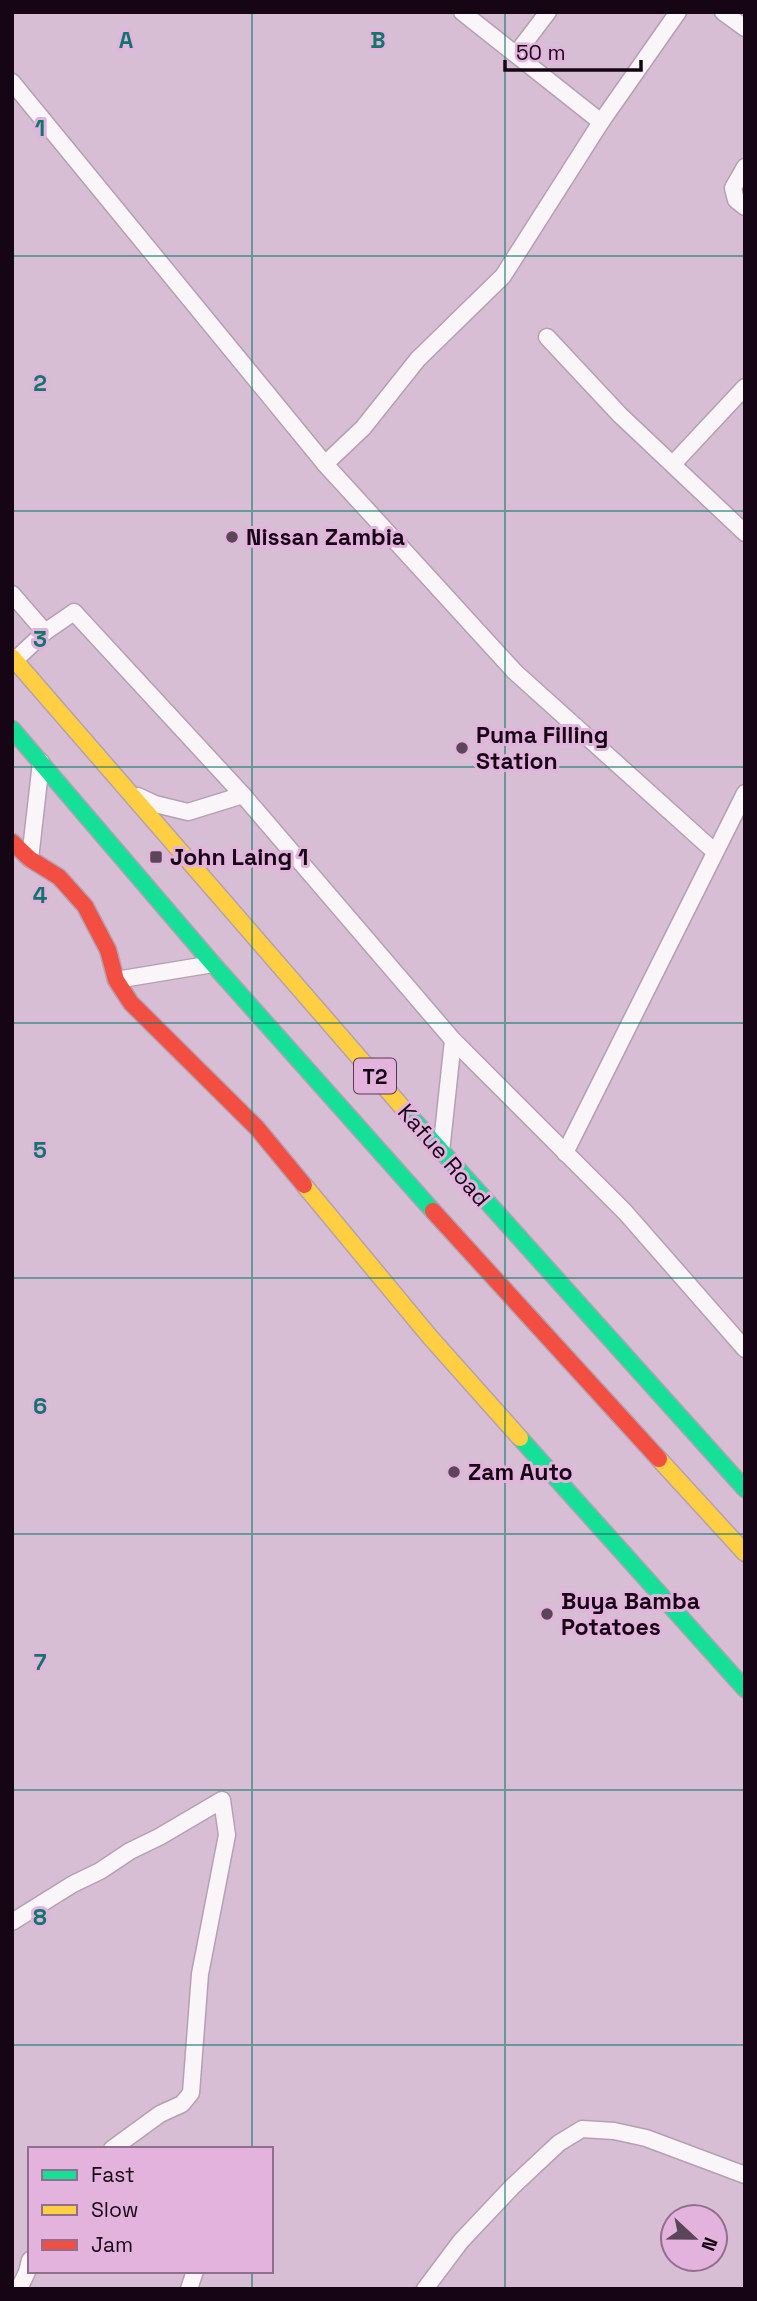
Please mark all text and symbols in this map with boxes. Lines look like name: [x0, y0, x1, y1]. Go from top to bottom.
text: A: [119, 25, 134, 55]
text: B: [370, 25, 386, 55]
scale bar: [505, 28, 642, 72]
text: 50 m: [516, 39, 566, 66]
text: 1: [35, 113, 45, 143]
text: 2: [33, 368, 47, 398]
place label: Nissan Zambia: [246, 522, 405, 552]
marker: Nissan Zambia: [224, 529, 240, 545]
text: 3: [33, 624, 47, 654]
place label: Puma Filling Station: [476, 720, 608, 776]
marker: Puma Filling Station: [454, 740, 470, 756]
place label: John Laing 1: [170, 842, 308, 872]
marker: John Laing 1: [148, 849, 164, 865]
text: 4: [33, 880, 48, 910]
road number: T2: [354, 1058, 396, 1094]
street label: Kafue Road: [391, 1097, 497, 1213]
text: 5: [33, 1135, 47, 1165]
text: 6: [33, 1391, 47, 1421]
place label: Zam Auto: [468, 1457, 573, 1487]
marker: Zam Auto: [446, 1464, 462, 1480]
place label: Buya Bamba Potatoes: [561, 1586, 700, 1642]
marker: Buya Bamba Potatoes: [539, 1606, 555, 1622]
text: 7: [34, 1647, 47, 1677]
text: 8: [33, 1902, 47, 1932]
legend: [28, 2147, 273, 2273]
text: Fast: [91, 2161, 135, 2188]
text: Slow: [91, 2196, 139, 2223]
north arrow: [659, 2203, 729, 2273]
text: Jam: [91, 2231, 133, 2258]
text: N: [695, 2234, 723, 2255]

